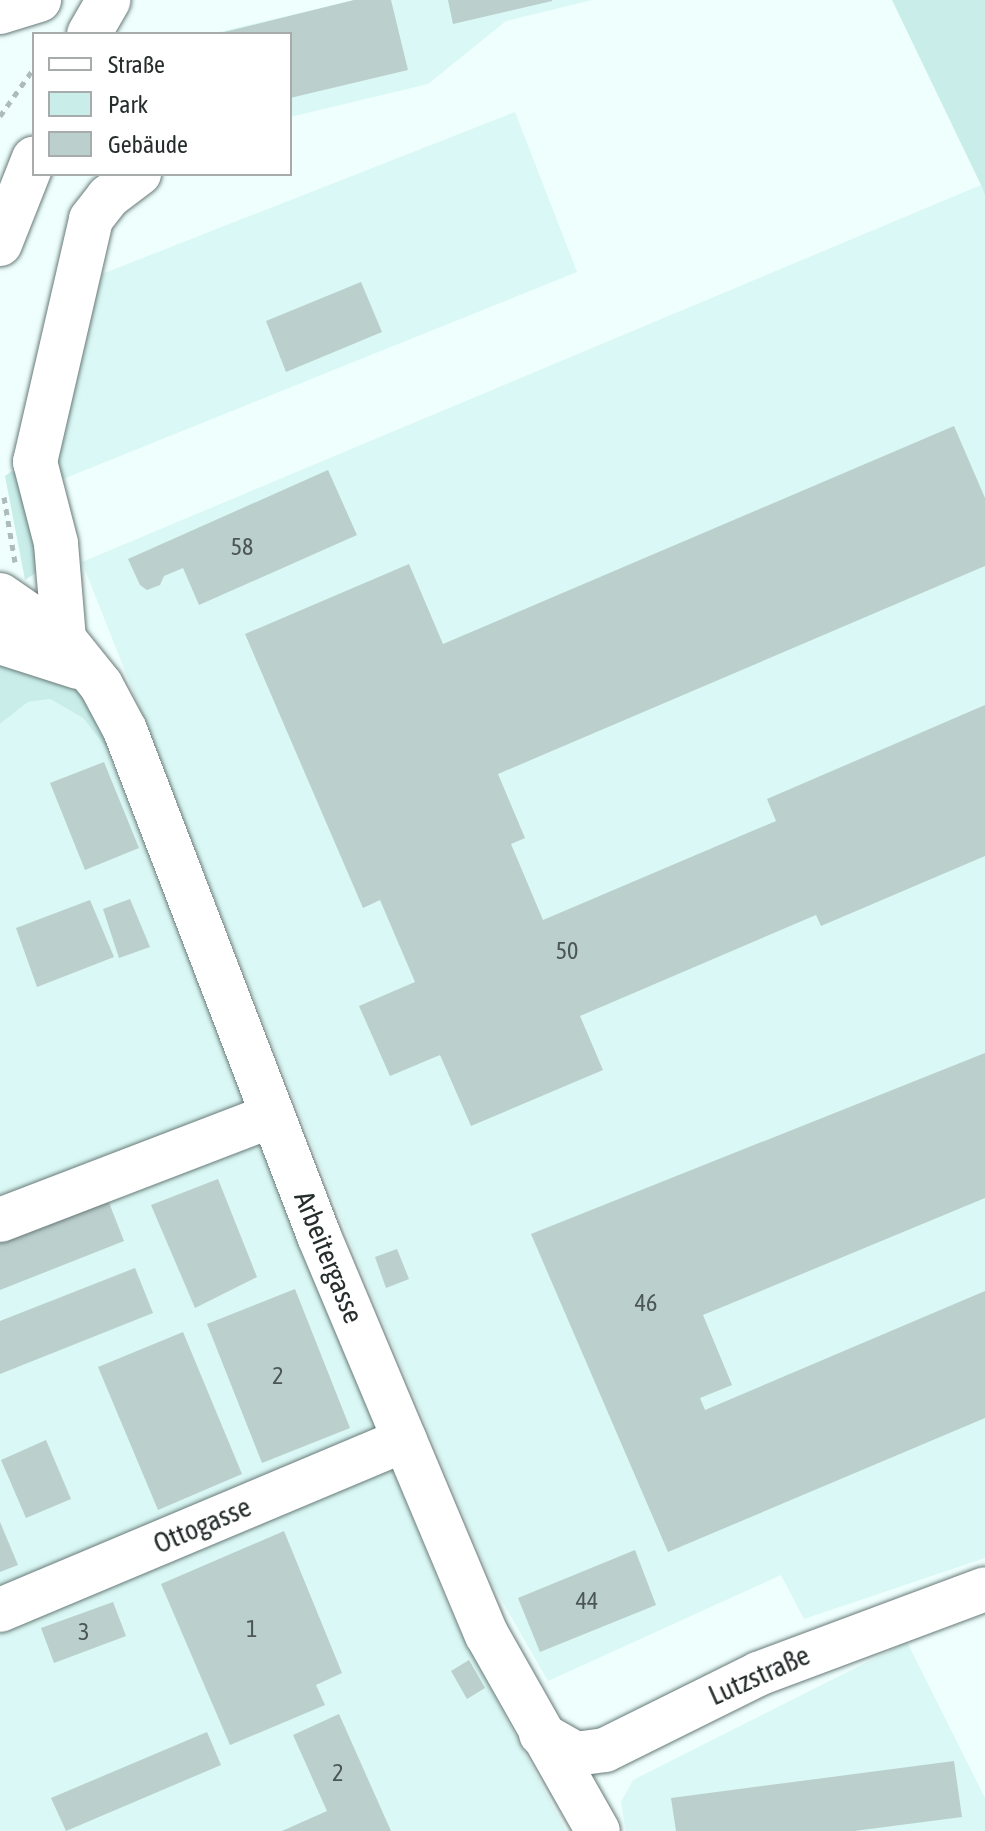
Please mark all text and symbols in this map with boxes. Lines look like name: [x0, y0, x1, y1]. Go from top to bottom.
legend: [32, 32, 292, 176]
text: Straße: [108, 51, 165, 78]
text: Park: [108, 91, 148, 118]
text: Gebäude: [108, 131, 188, 158]
house number: 58: [231, 533, 253, 561]
house number: 50: [556, 937, 578, 965]
street label: Arbeitergasse: [287, 1186, 371, 1328]
house number: 46: [635, 1289, 657, 1317]
house number: 2: [272, 1362, 284, 1390]
street label: Ottogasse: [148, 1490, 256, 1560]
house number: 44: [576, 1587, 598, 1615]
house number: 1: [246, 1615, 258, 1643]
house number: 3: [78, 1618, 90, 1646]
street label: Lutzstraße: [703, 1638, 815, 1712]
house number: 2: [332, 1759, 344, 1787]

